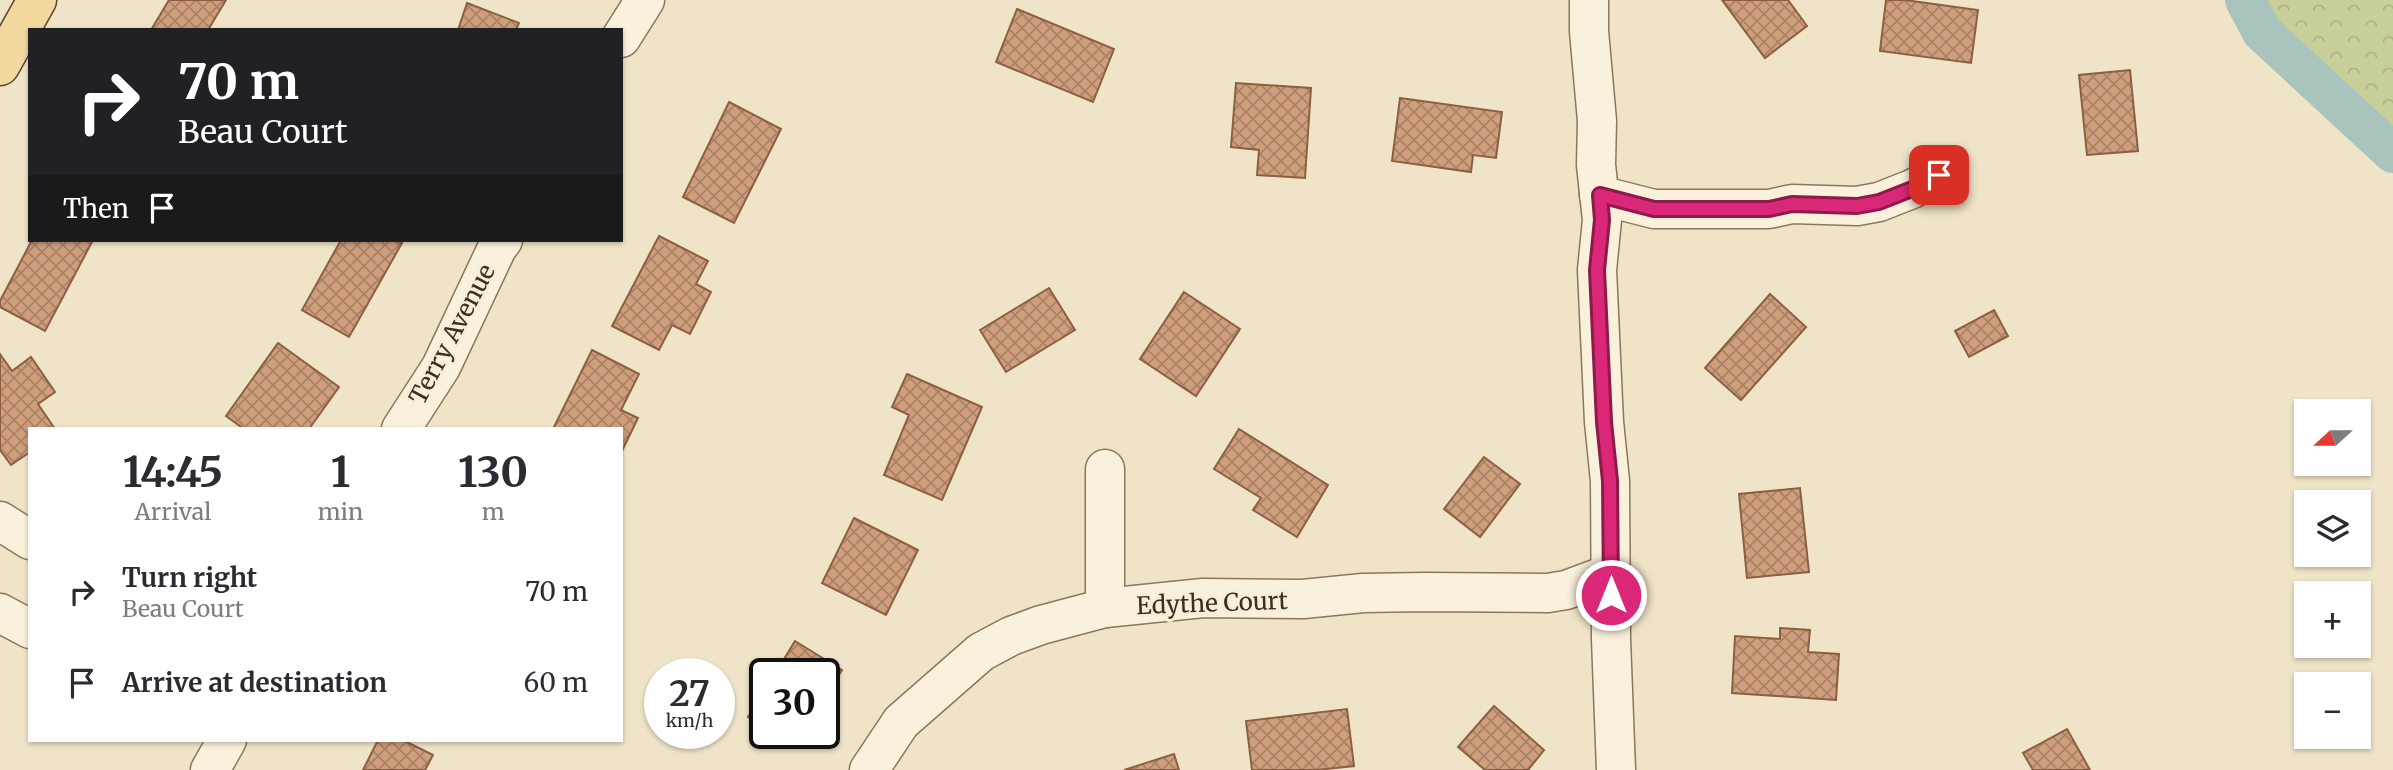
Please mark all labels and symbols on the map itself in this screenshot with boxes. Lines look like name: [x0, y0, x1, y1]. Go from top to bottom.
pin: [1909, 145, 1969, 205]
street label: Terry Avenue: [402, 259, 502, 409]
north arrow: [2294, 399, 2371, 476]
position arrow: [1574, 558, 1648, 632]
street label: Edythe Court: [1136, 585, 1289, 621]
speed limit sign: 30: [749, 658, 840, 749]

